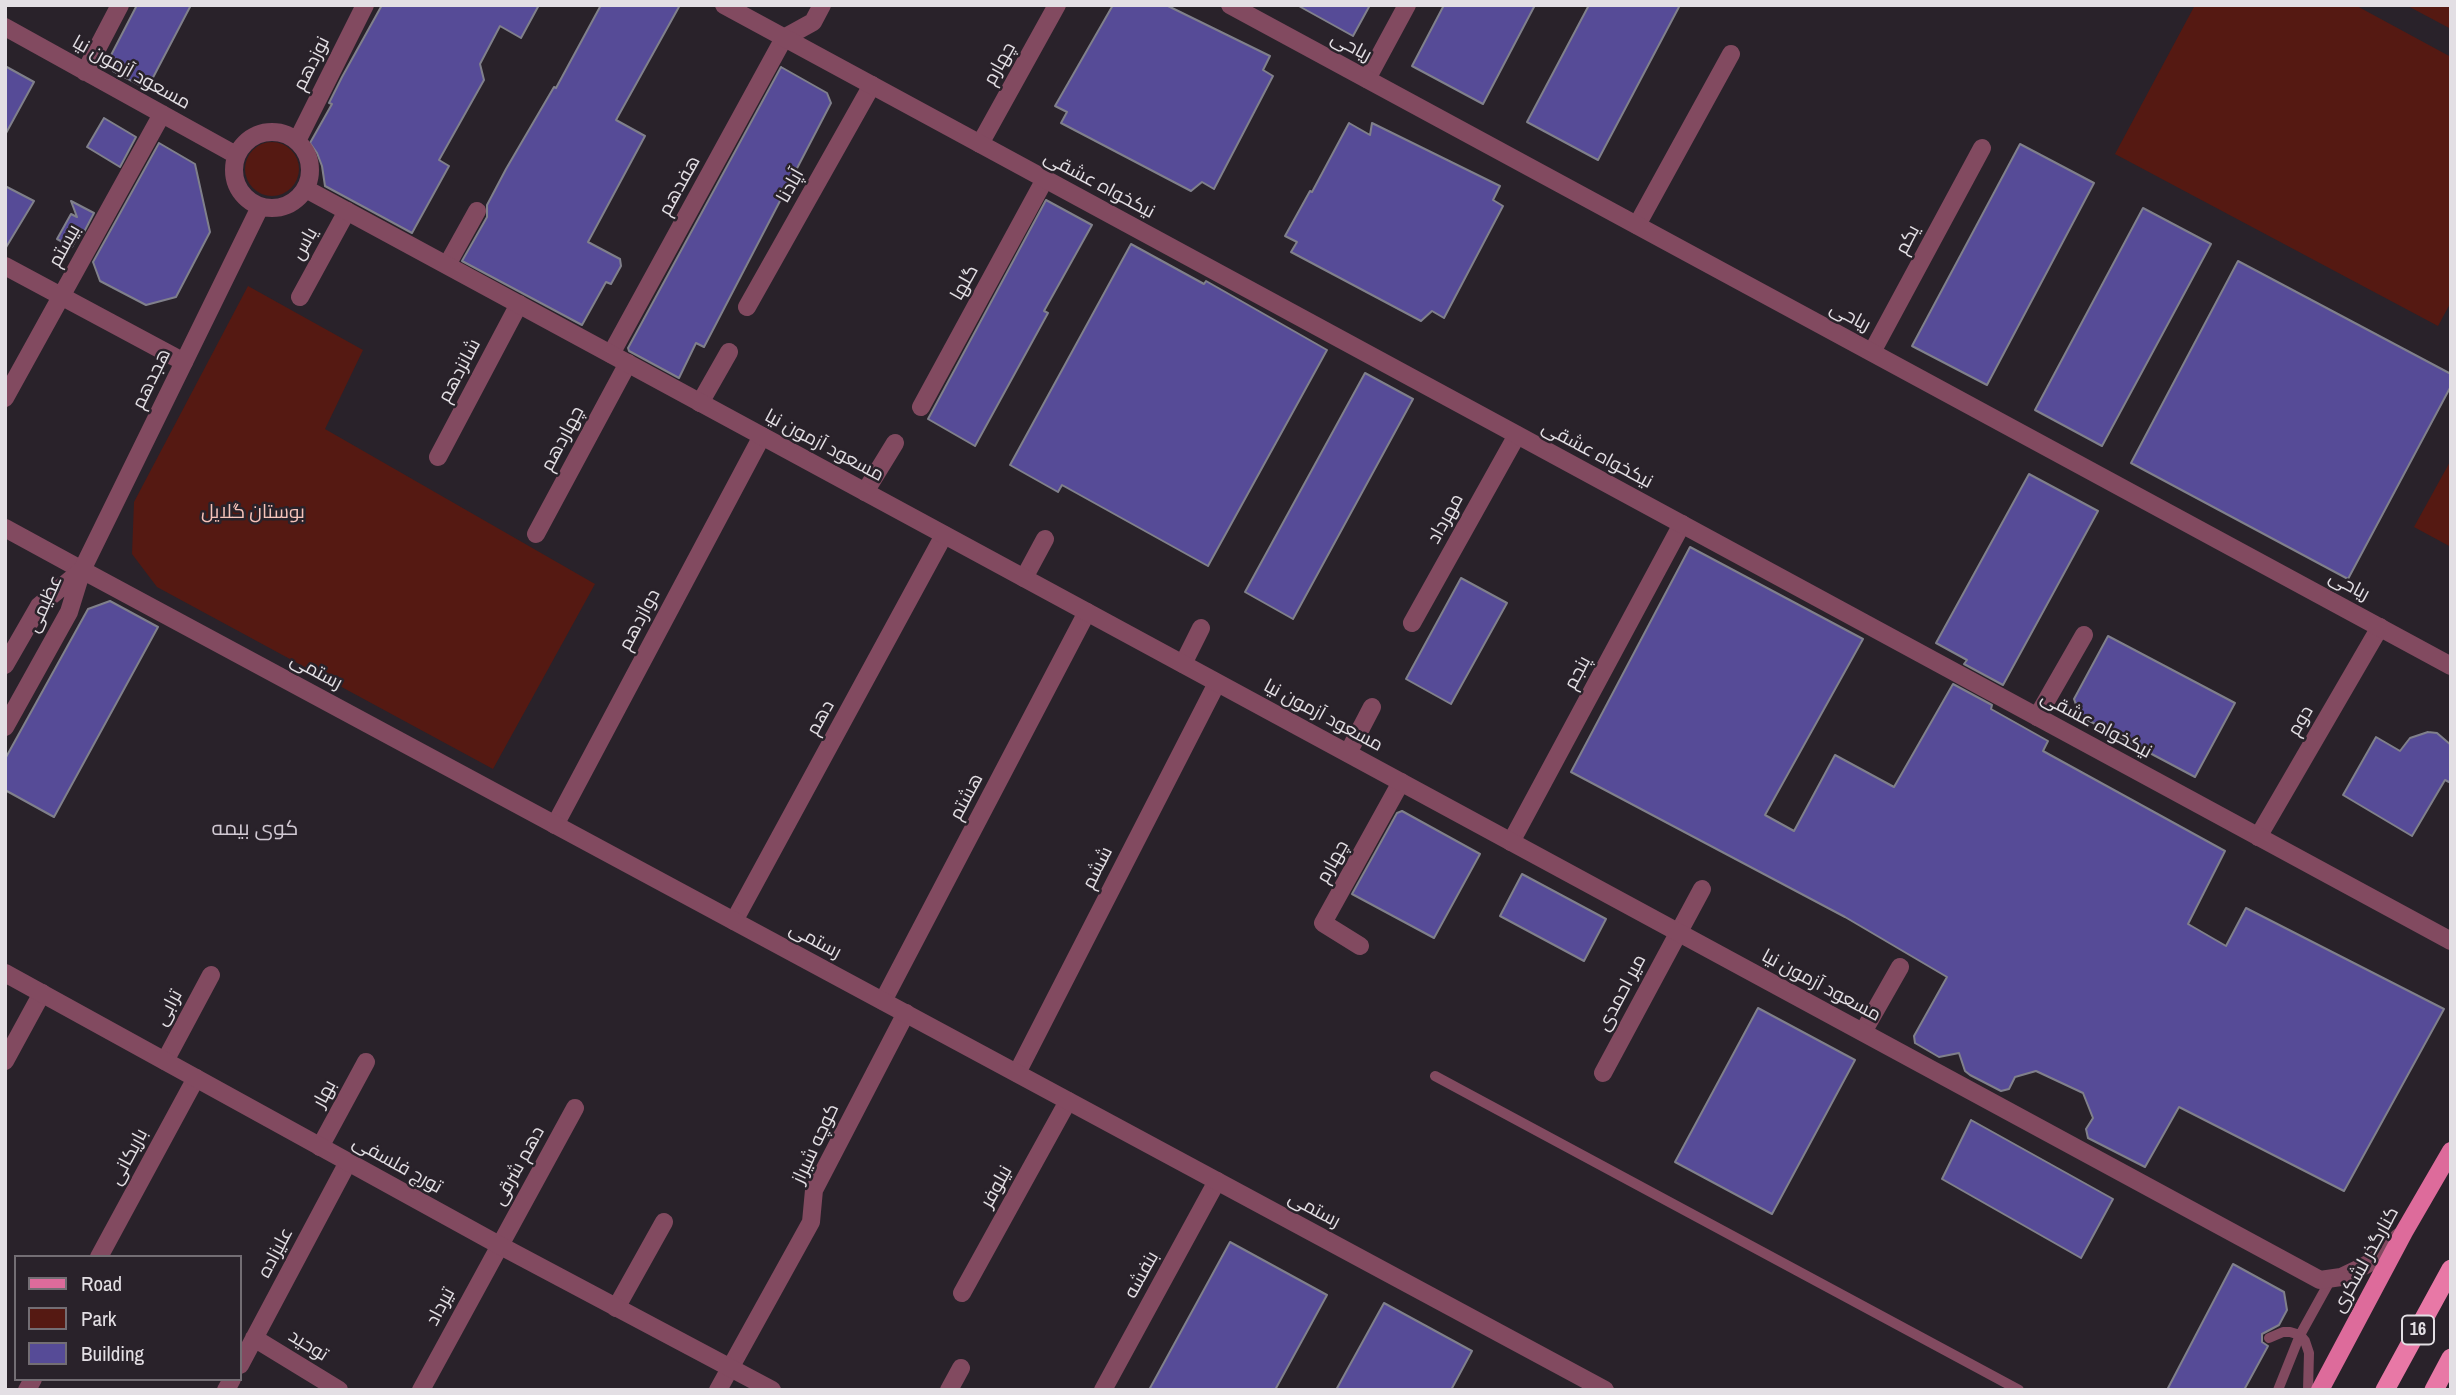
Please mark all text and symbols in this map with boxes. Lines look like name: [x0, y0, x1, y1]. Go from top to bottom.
street label: ریاحی: [1327, 27, 1375, 67]
street label: مسعود آزمون نیا: [68, 31, 194, 115]
street label: نوزدهم: [289, 33, 335, 95]
street label: چهارم: [979, 39, 1021, 89]
street label: نیکخواه عشقی: [1039, 146, 1159, 224]
street label: هفدهم: [654, 152, 706, 220]
street label: آپادنا: [772, 165, 810, 207]
street label: بیستم: [44, 221, 86, 271]
street label: یکم: [1891, 221, 1925, 259]
street label: یاس: [287, 224, 323, 264]
street label: گلها: [946, 261, 984, 305]
street label: ریاحی: [1826, 297, 1874, 337]
street label: شانزدهم: [434, 335, 486, 407]
street label: هجدهم: [128, 345, 176, 413]
street label: چهاردهم: [536, 403, 590, 475]
street label: مسعود آزمون نیا: [761, 405, 887, 487]
street label: نیکخواه عشقی: [1537, 416, 1657, 494]
street label: مهرداد: [1423, 490, 1469, 548]
park label: بوستان گلایل: [201, 502, 305, 524]
street label: ریاحی: [2325, 566, 2373, 606]
street label: عظیمی: [22, 572, 68, 636]
street label: دوازدهم: [614, 585, 666, 655]
street label: رستمی: [286, 649, 346, 695]
street label: پنجم: [1560, 652, 1596, 694]
street label: مسعود آزمون نیا: [1260, 675, 1386, 757]
street label: نیکخواه عشقی: [2036, 686, 2156, 764]
street label: دهم: [802, 696, 840, 740]
street label: دوم: [2283, 702, 2319, 740]
street label: هشتم: [945, 770, 989, 824]
district label: کوی بیمه: [212, 816, 298, 842]
street label: چهارم: [1312, 837, 1354, 887]
street label: ششم: [1078, 843, 1118, 893]
street label: رستمی: [785, 918, 845, 964]
street label: مسعود آزمون نیا: [1758, 945, 1884, 1027]
street label: میر احمدی: [1592, 951, 1652, 1035]
street label: ترابی: [150, 986, 188, 1030]
street label: بهار: [308, 1076, 342, 1112]
street label: کوچه شیراز: [788, 1100, 844, 1188]
street label: دهم شرقی: [488, 1123, 550, 1209]
street label: باریکانی: [105, 1125, 153, 1189]
street label: تورج فلسفی: [348, 1131, 446, 1199]
street label: نیلوفر: [976, 1162, 1018, 1212]
street label: رستمی: [1284, 1187, 1344, 1233]
street label: کنارگذر لشکری: [2328, 1203, 2404, 1317]
street label: علیزاده: [253, 1224, 299, 1282]
street label: بنفشه: [1120, 1248, 1164, 1302]
legend: [14, 1255, 242, 1381]
text: Road: [81, 1269, 122, 1298]
street label: تیرداد: [422, 1284, 460, 1330]
text: Park: [81, 1304, 116, 1333]
road number: 16: [2402, 1316, 2434, 1344]
street label: توحید: [284, 1325, 332, 1367]
text: Building: [81, 1339, 144, 1368]

